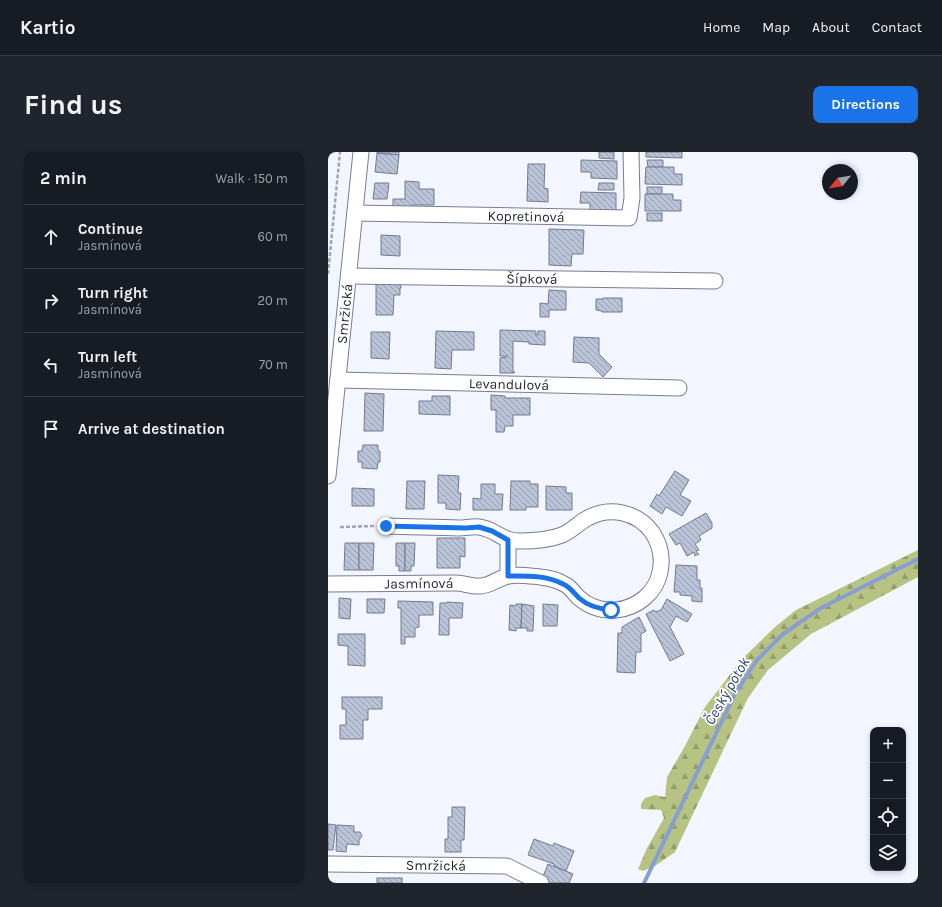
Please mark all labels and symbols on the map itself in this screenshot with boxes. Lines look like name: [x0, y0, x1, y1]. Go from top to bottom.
north arrow: [822, 164, 858, 200]
street label: Kopretinová: [487, 207, 565, 225]
street label: Šípková: [506, 270, 558, 287]
street label: Smržická: [333, 283, 356, 345]
street label: Levandulová: [469, 375, 549, 393]
route end: [377, 517, 395, 535]
street label: Jasmínová: [384, 574, 453, 592]
route start: [602, 601, 620, 619]
water label: Český potok: [700, 654, 754, 728]
street label: Smržická: [406, 856, 466, 874]

